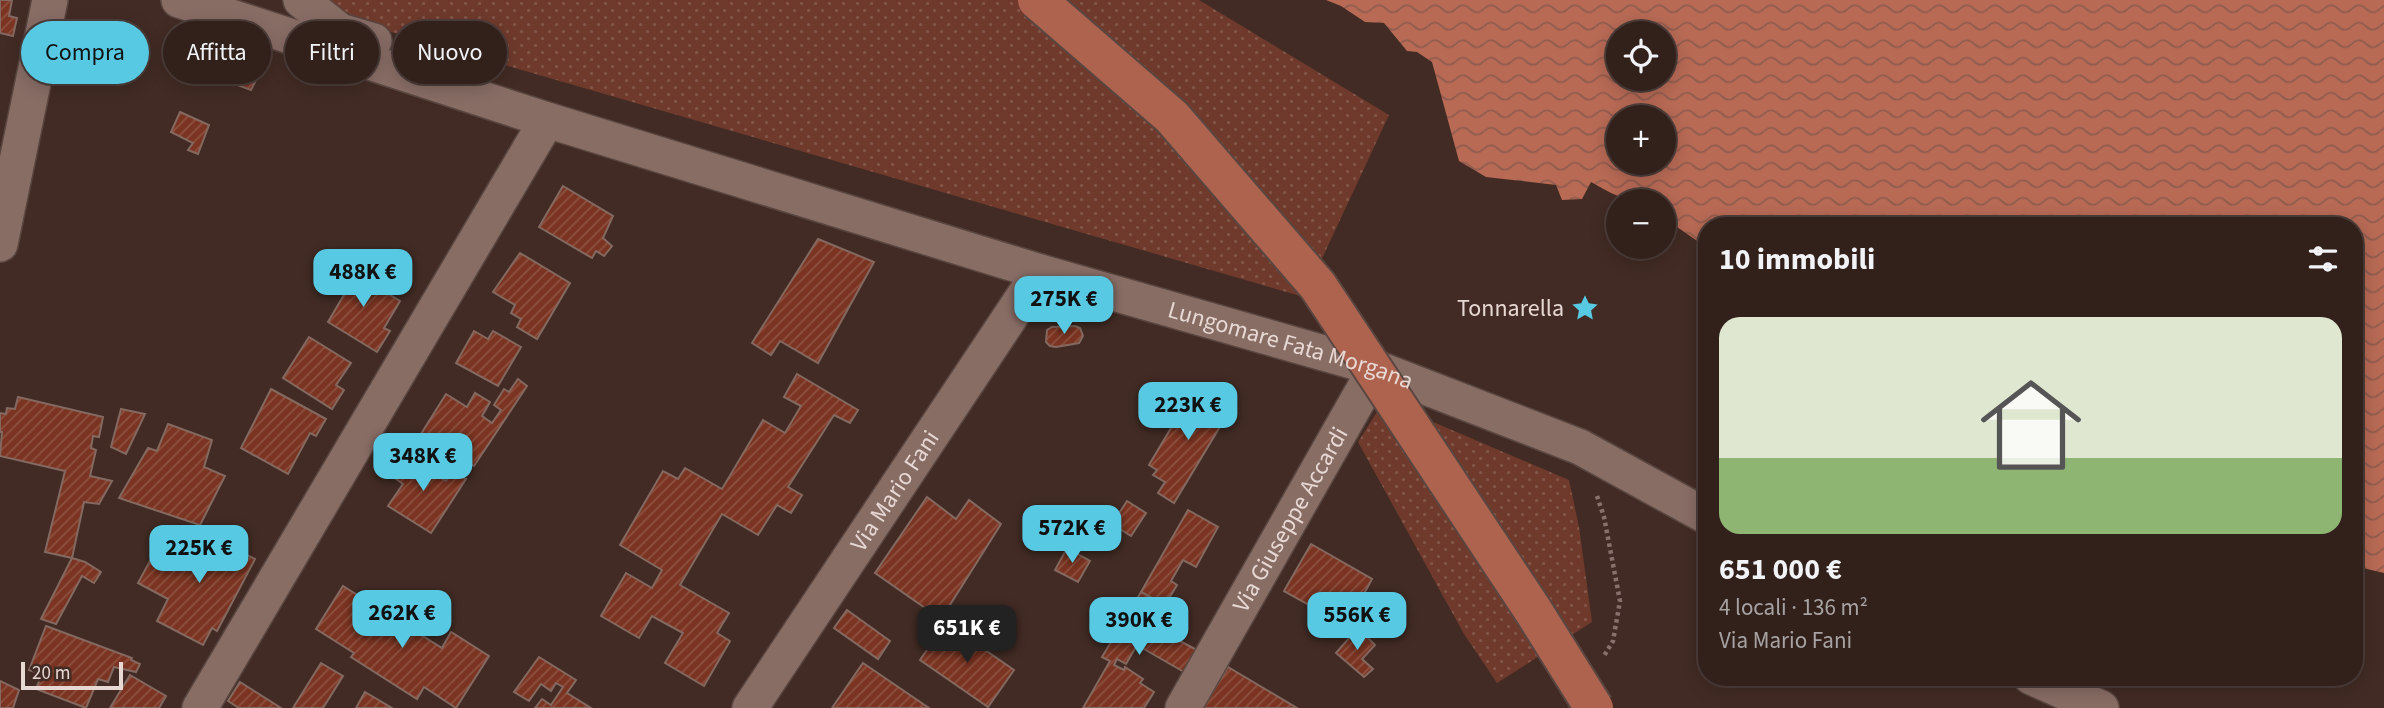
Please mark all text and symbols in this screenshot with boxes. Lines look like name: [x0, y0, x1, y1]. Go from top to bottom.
chip: Compra: [21, 21, 149, 84]
chip: Affitta: [163, 21, 271, 84]
chip: Filtri: [285, 21, 379, 84]
chip: Nuovo: [393, 21, 507, 84]
map controls: [1606, 21, 1676, 259]
button: locate: [1606, 21, 1676, 91]
button: +: [1606, 105, 1676, 175]
button: −: [1606, 189, 1676, 259]
text: 10 immobili: [1719, 238, 1875, 281]
icon: filters: [2304, 240, 2342, 278]
pin: 488K €: [306, 250, 420, 309]
text: 488K €: [329, 255, 397, 288]
pin: 275K €: [1007, 276, 1121, 336]
text: 275K €: [1030, 282, 1098, 315]
place label: Tonnarella: [1457, 291, 1564, 326]
street label: Lungomare Fata Morgana: [1164, 292, 1418, 398]
place icon: Tonnarella: [1570, 293, 1600, 323]
icon: home: [1968, 362, 2094, 488]
pin: 223K €: [1131, 382, 1245, 442]
text: 223K €: [1154, 388, 1222, 421]
street label: Via Giuseppe Accardi: [1224, 420, 1357, 618]
street label: Via Mario Fani: [841, 423, 948, 558]
pin: 348K €: [366, 434, 480, 493]
text: 348K €: [389, 439, 457, 472]
pin: 572K €: [1015, 505, 1129, 565]
text: 572K €: [1038, 511, 1106, 544]
pin: 225K €: [142, 526, 256, 585]
text: 225K €: [165, 531, 233, 564]
text: 651 000 €: [1719, 548, 1842, 591]
pin: 262K €: [345, 590, 459, 650]
text: 4 locali · 136 m²: [1719, 591, 1868, 624]
pin: 556K €: [1300, 592, 1414, 652]
text: 262K €: [368, 596, 436, 629]
pin: 390K €: [1082, 598, 1196, 657]
text: 556K €: [1323, 598, 1391, 631]
text: 390K €: [1105, 603, 1173, 636]
pin: 651K €: [910, 606, 1024, 665]
text: 651K €: [933, 611, 1001, 644]
text: Via Mario Fani: [1719, 624, 1852, 657]
scale bar: [21, 659, 122, 691]
text: 20 m: [32, 660, 70, 687]

